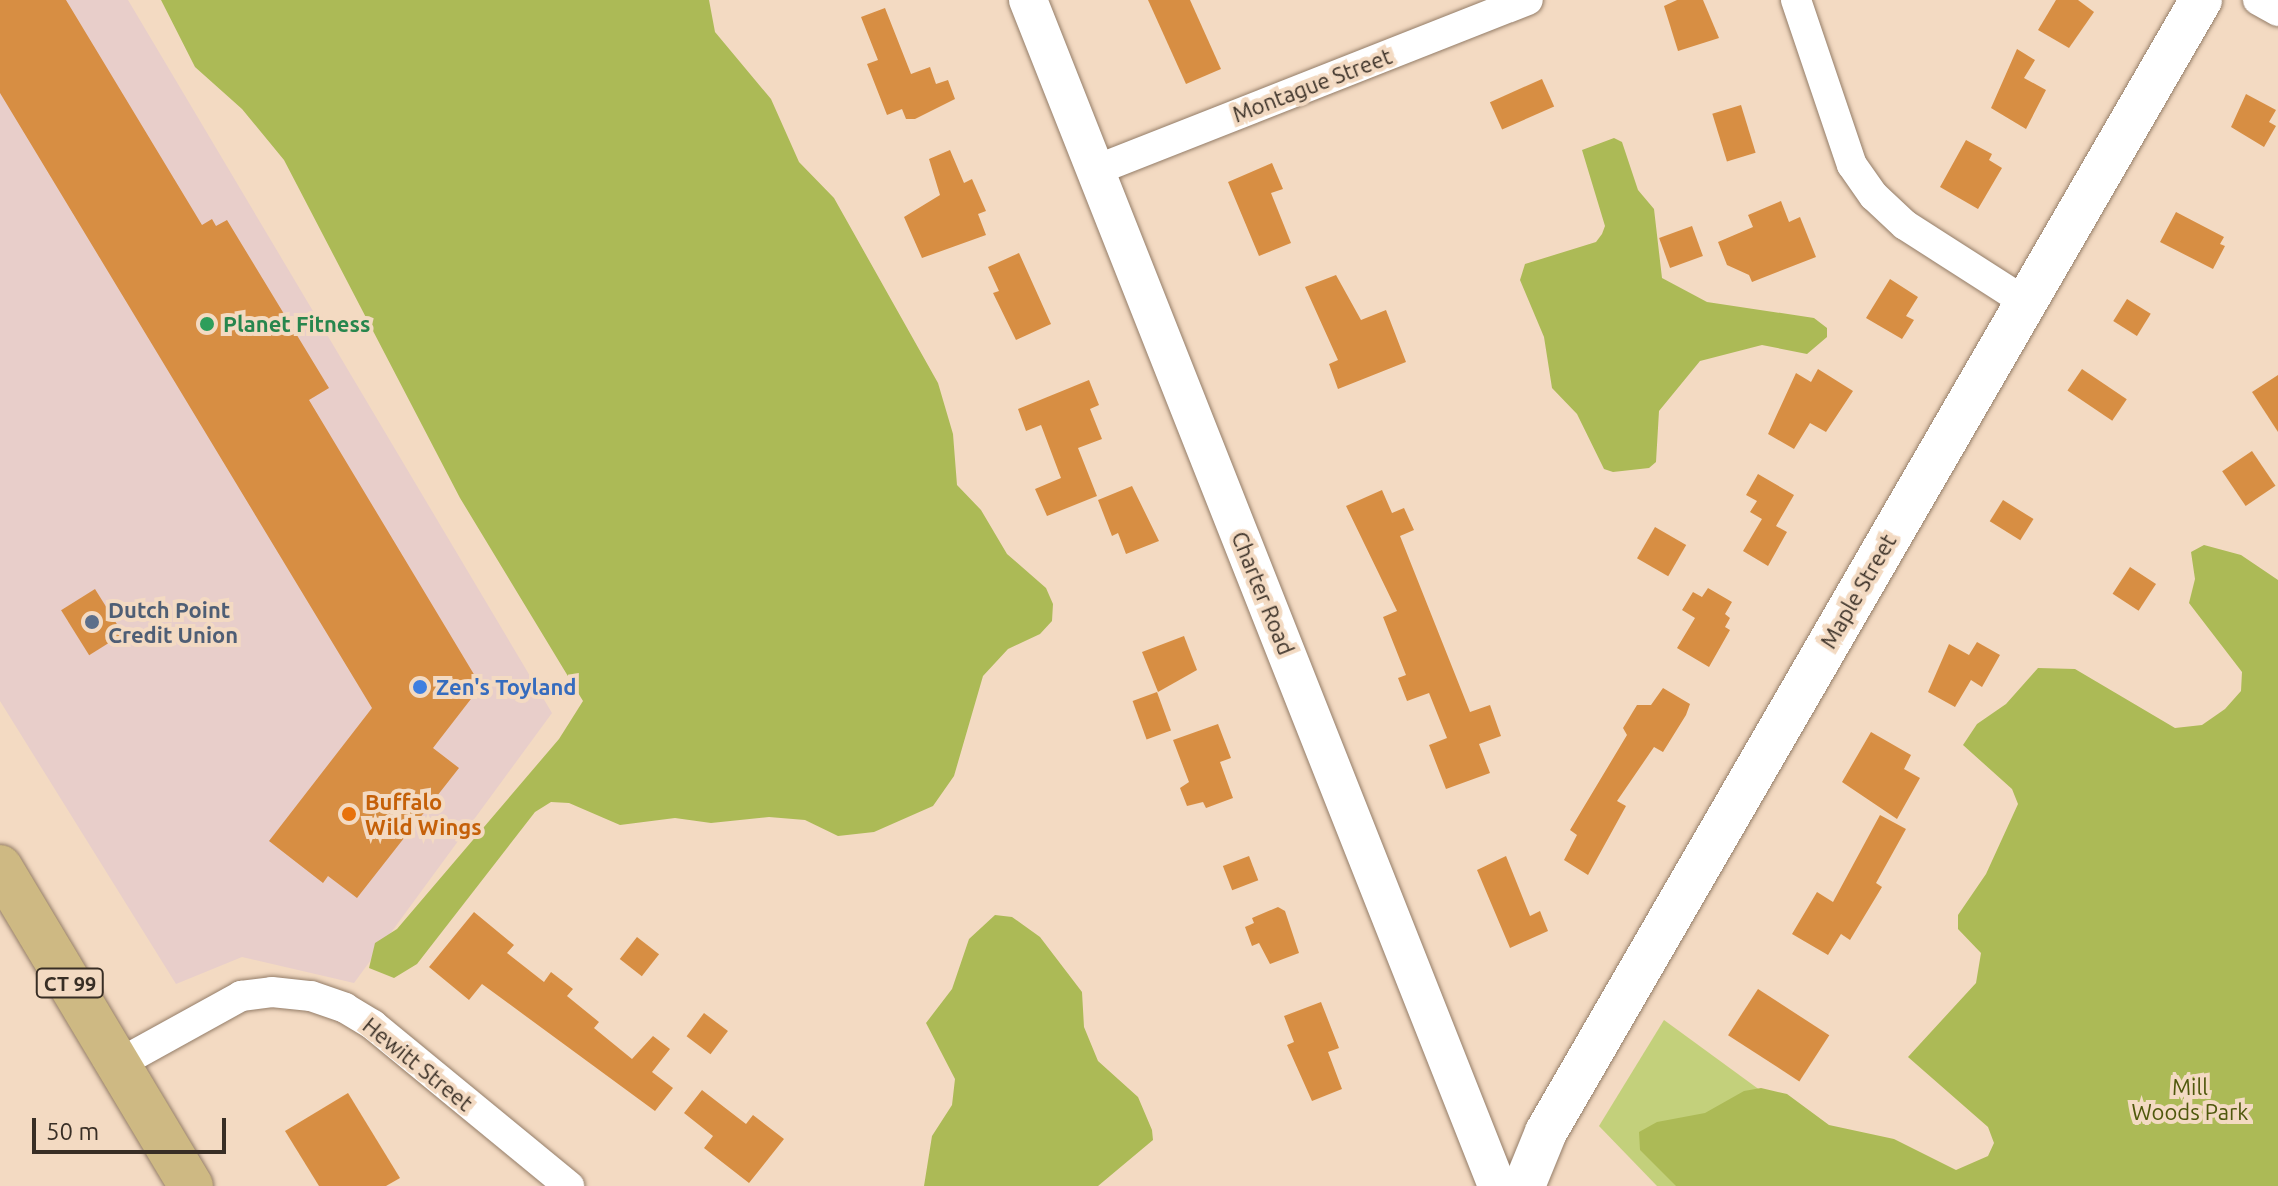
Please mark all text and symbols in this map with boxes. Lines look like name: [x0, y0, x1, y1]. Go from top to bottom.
street label: Montague Street: [1229, 43, 1395, 127]
place label: Planet Fitness: [223, 311, 370, 337]
marker: Planet Fitness: [198, 315, 216, 333]
street label: Charter Road: [1226, 528, 1300, 658]
street label: Maple Street: [1815, 529, 1901, 653]
place label: Dutch Point Credit Union: [108, 596, 238, 648]
marker: Dutch Point Credit Union: [83, 613, 101, 631]
place label: Zen's Toyland: [436, 674, 576, 700]
marker: Zen's Toyland: [411, 678, 429, 696]
place label: Buffalo Wild Wings: [365, 788, 482, 840]
marker: Buffalo Wild Wings: [340, 805, 358, 823]
road number: CT 99: [34, 967, 106, 999]
street label: Hewitt Street: [358, 1012, 478, 1116]
park label: Mill Woods Park: [2132, 1073, 2248, 1124]
scale bar: [36, 1102, 230, 1152]
text: 50 m: [46, 1118, 99, 1145]

